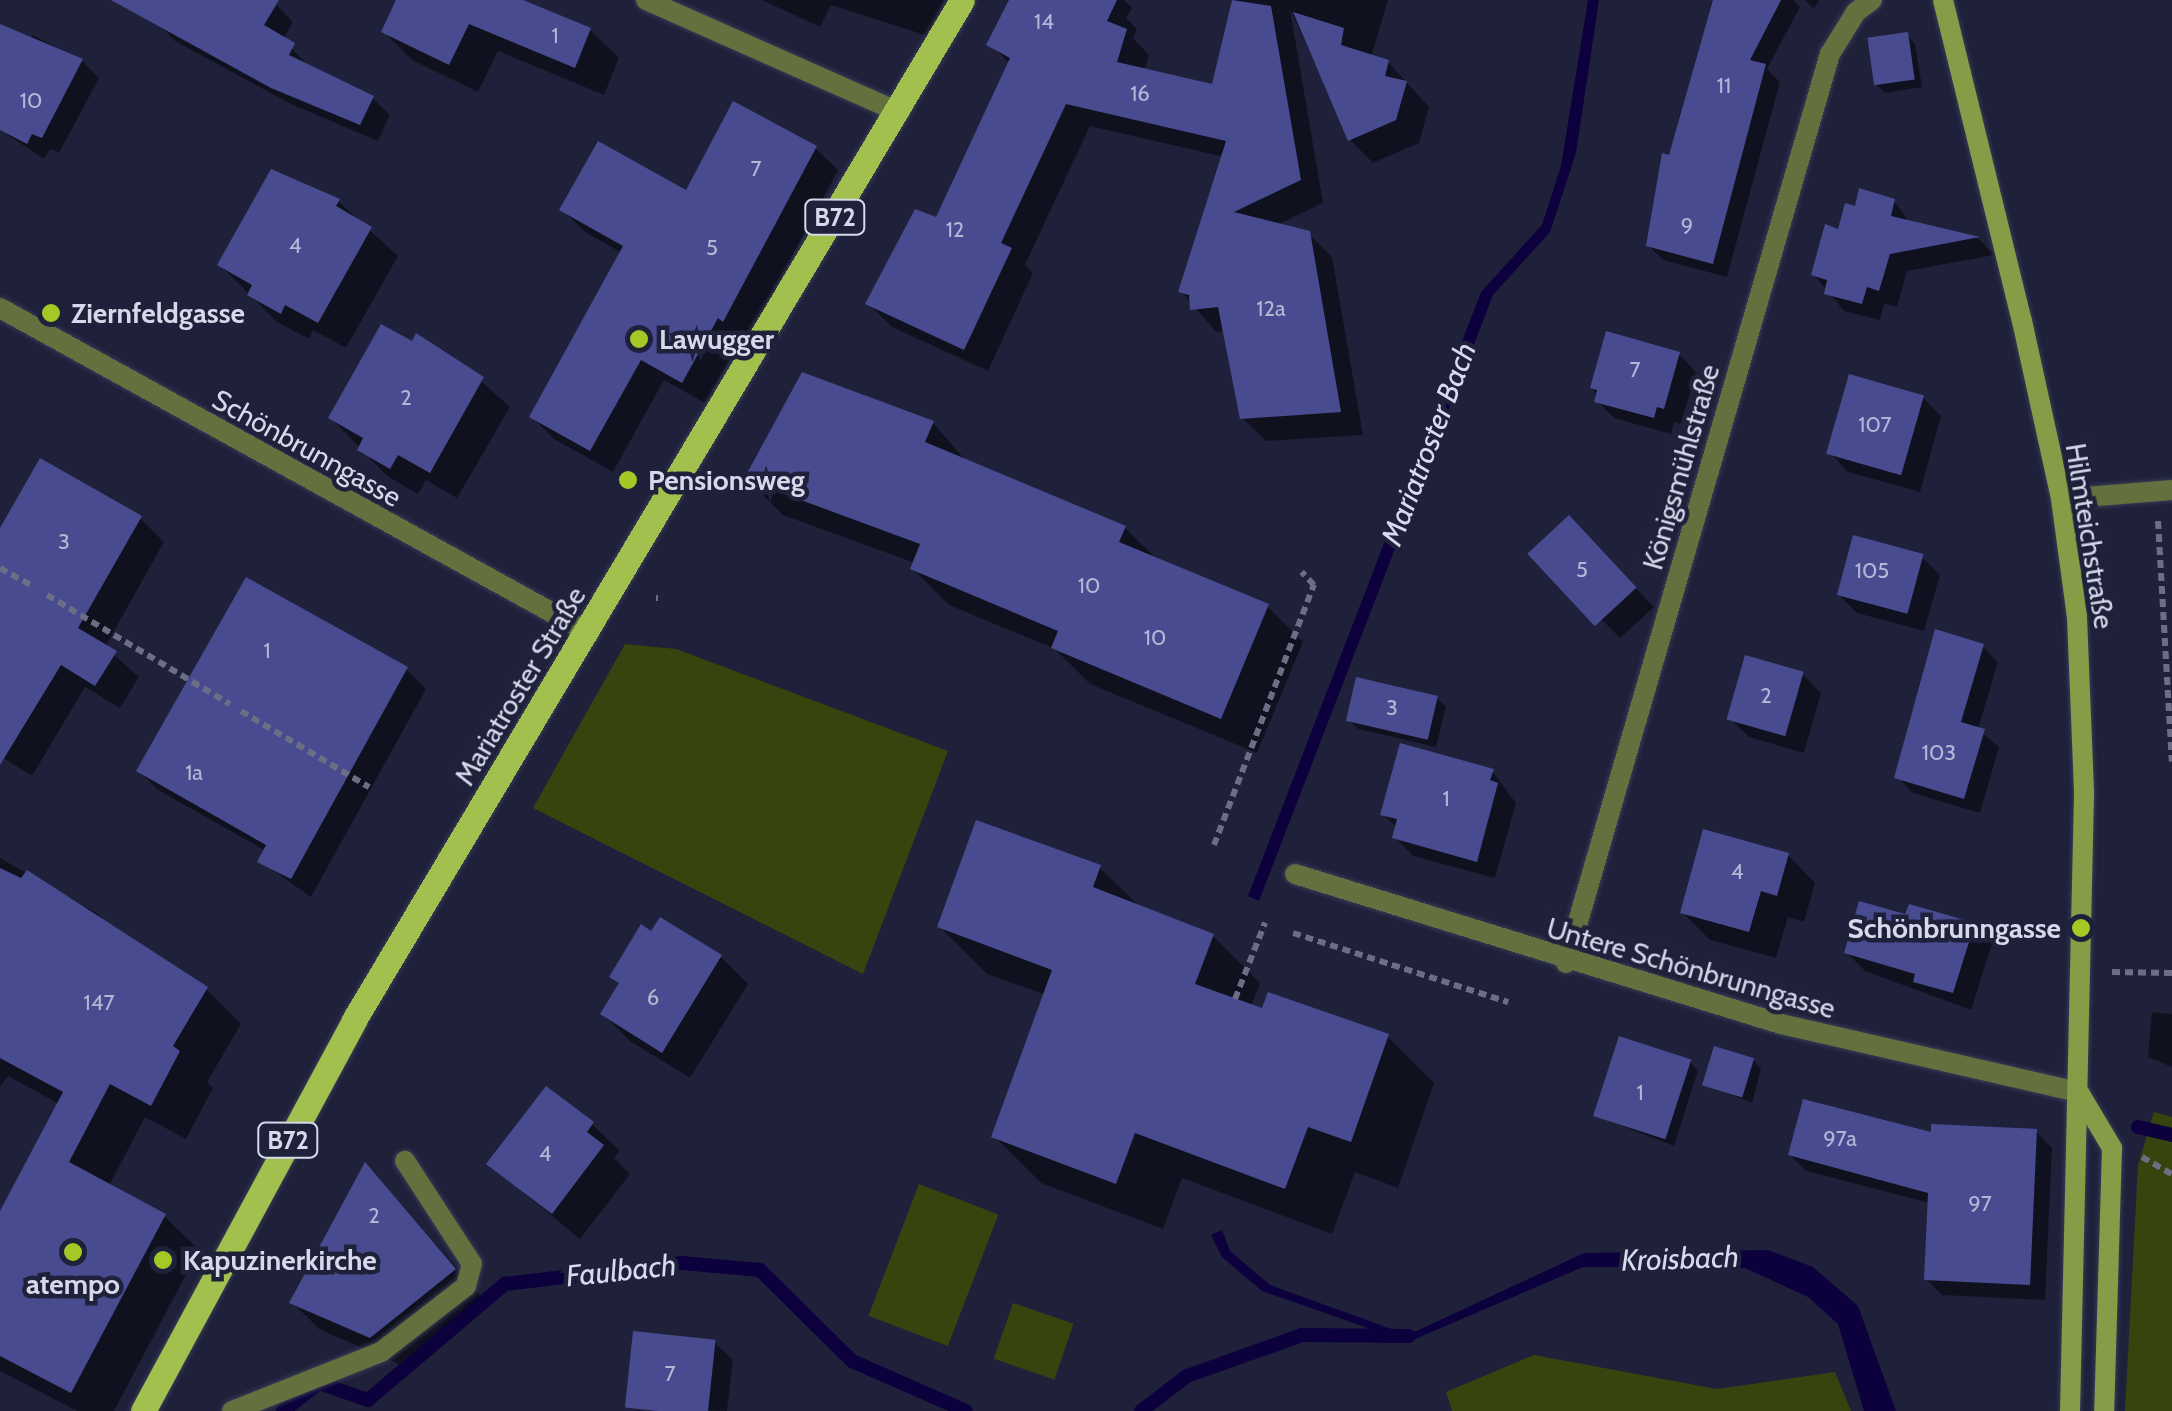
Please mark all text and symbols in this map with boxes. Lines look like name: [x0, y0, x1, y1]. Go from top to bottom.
house number: 14: [1034, 9, 1054, 35]
house number: 1: [551, 23, 559, 49]
house number: 11: [1717, 73, 1731, 99]
house number: 16: [1130, 81, 1150, 107]
house number: 10: [20, 88, 42, 114]
house number: 7: [750, 156, 762, 182]
road number: B72: [802, 197, 868, 237]
house number: 9: [1681, 213, 1693, 239]
house number: 12: [946, 217, 964, 243]
house number: 4: [289, 233, 301, 259]
house number: 5: [706, 235, 718, 261]
place label: Ziernfeldgasse: [71, 296, 245, 330]
house number: 12a: [1256, 296, 1286, 322]
marker: Ziernfeldgasse: [40, 302, 62, 324]
place label: Lawugger: [659, 322, 774, 356]
marker: Lawugger: [628, 328, 650, 350]
water label: Mariatroster Bach: [1374, 338, 1484, 550]
house number: 7: [1629, 357, 1641, 383]
street label: Königsmühlstraße: [1636, 361, 1726, 573]
street label: Schönbrunngasse: [207, 382, 407, 514]
house number: 2: [400, 385, 412, 411]
house number: 107: [1858, 412, 1892, 438]
street label: Hilmteichstraße: [2059, 441, 2121, 631]
place label: Pensionsweg: [648, 463, 805, 497]
marker: Pensionsweg: [617, 469, 639, 491]
house number: 3: [58, 529, 70, 555]
house number: 5: [1576, 557, 1588, 583]
house number: 105: [1855, 558, 1889, 584]
house number: 10: [1078, 573, 1100, 599]
street label: Mariatroster Straße: [448, 581, 592, 791]
house number: 10: [1144, 625, 1166, 651]
house number: 1: [263, 638, 271, 664]
house number: 2: [1760, 683, 1772, 709]
house number: 3: [1386, 695, 1398, 721]
house number: 103: [1922, 740, 1956, 766]
house number: 1a: [185, 760, 203, 786]
house number: 1: [1442, 786, 1450, 812]
house number: 4: [1731, 859, 1743, 885]
street label: Untere Schönbrunngasse: [1543, 911, 1839, 1025]
place label: Schönbrunngasse: [1848, 911, 2061, 945]
marker: Schönbrunngasse: [2070, 917, 2092, 939]
house number: 6: [647, 985, 659, 1011]
house number: 147: [84, 990, 114, 1016]
house number: 1: [1636, 1080, 1644, 1106]
road number: B72: [256, 1120, 320, 1160]
house number: 97a: [1823, 1126, 1857, 1152]
house number: 4: [539, 1141, 551, 1167]
house number: 97: [1968, 1191, 1992, 1217]
house number: 2: [368, 1203, 380, 1229]
water label: Kroisbach: [1620, 1239, 1740, 1279]
marker: atempo: [62, 1241, 84, 1263]
place label: Kapuzinerkirche: [183, 1243, 377, 1277]
water label: Faulbach: [564, 1247, 678, 1295]
marker: Kapuzinerkirche: [152, 1249, 174, 1271]
place label: atempo: [26, 1267, 120, 1301]
house number: 7: [664, 1361, 676, 1387]

